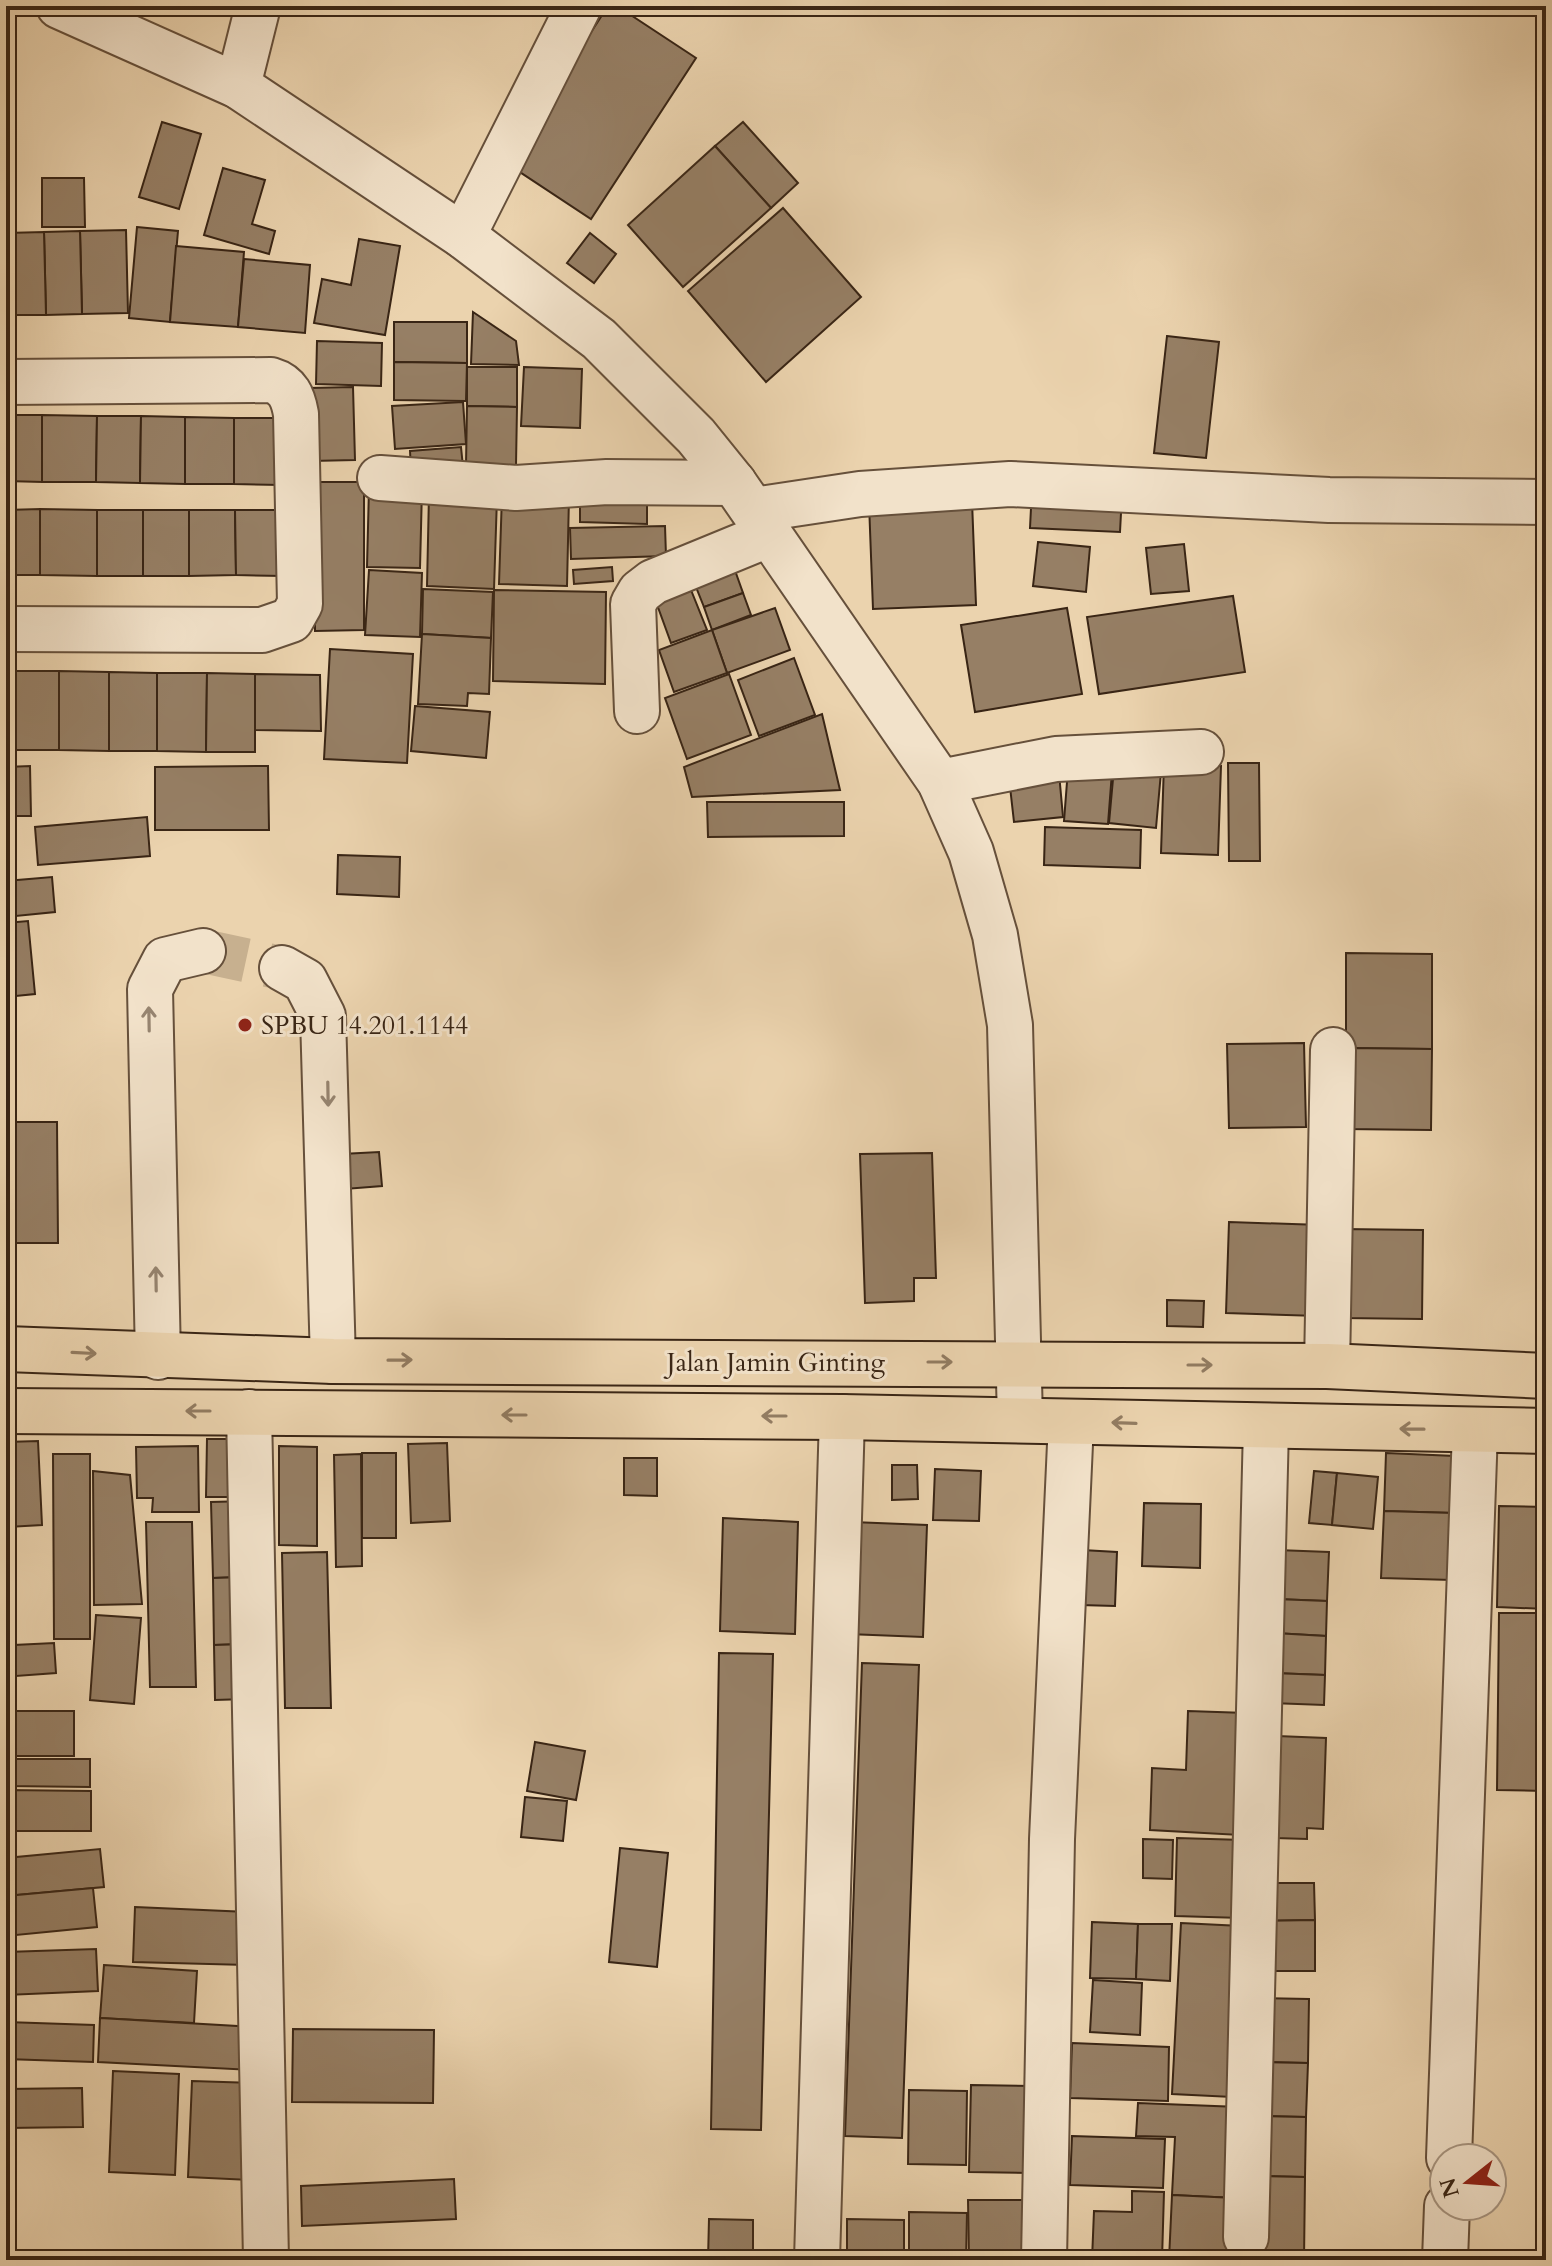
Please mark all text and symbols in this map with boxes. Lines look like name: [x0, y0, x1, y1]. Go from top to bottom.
one-way arrow: [141, 1006, 156, 1033]
place label: SPBU 14.201.1144: [261, 1008, 468, 1043]
marker: SPBU 14.201.1144: [236, 1016, 254, 1034]
one-way arrow: [320, 1080, 335, 1107]
one-way arrow: [148, 1266, 163, 1293]
street label: Jalan Jamin Ginting: [663, 1345, 886, 1380]
one-way arrow: [70, 1346, 97, 1361]
one-way arrow: [386, 1352, 413, 1368]
one-way arrow: [926, 1355, 953, 1370]
one-way arrow: [1186, 1357, 1213, 1373]
one-way arrow: [185, 1403, 212, 1419]
one-way arrow: [501, 1407, 528, 1423]
one-way arrow: [761, 1408, 788, 1424]
one-way arrow: [1111, 1416, 1138, 1431]
one-way arrow: [1399, 1421, 1426, 1437]
north arrow: [1428, 2142, 1508, 2222]
text: N: [1433, 2174, 1467, 2201]

